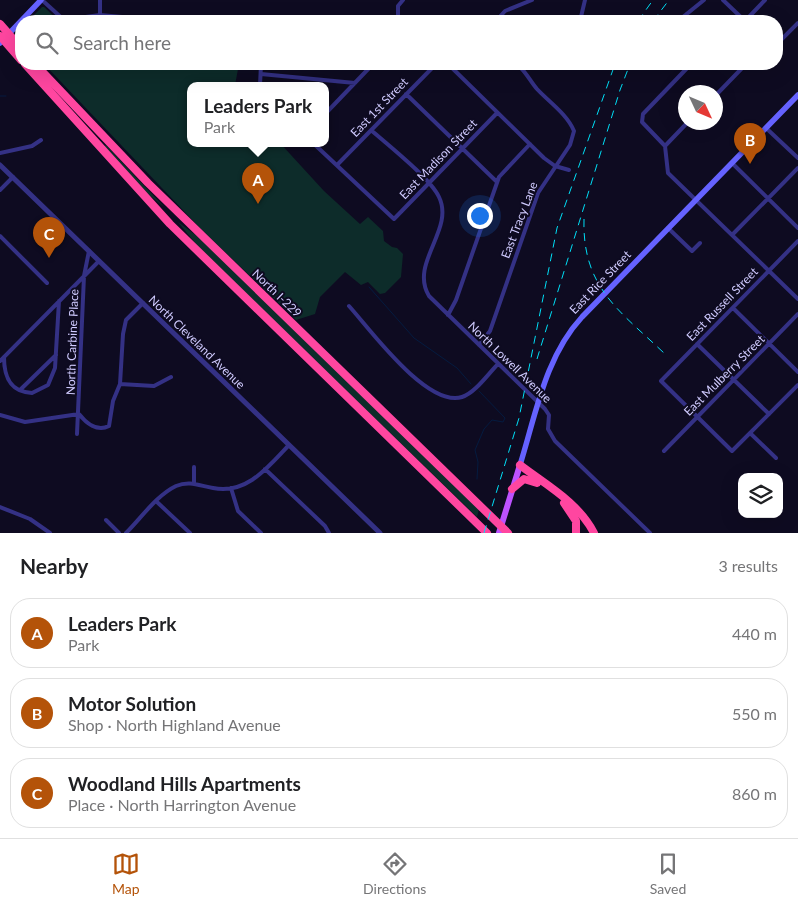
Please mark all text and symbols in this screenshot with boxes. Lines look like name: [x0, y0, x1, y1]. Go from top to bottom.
search box: [15, 15, 783, 70]
icon: search: [33, 29, 61, 57]
text: Search here: [73, 31, 171, 54]
street label: East 1st Street: [347, 74, 411, 140]
popup: [187, 82, 329, 147]
north arrow: [678, 85, 723, 130]
text: Leaders Park: [204, 94, 312, 117]
street label: East Madison Street: [396, 115, 480, 202]
text: Park: [204, 117, 235, 136]
pin: B: [734, 123, 766, 164]
pin: A: [242, 163, 274, 204]
street label: East Tracy Lane: [498, 180, 540, 260]
your location: [467, 203, 493, 229]
pin: C: [33, 217, 65, 258]
street label: East Rice Street: [566, 247, 634, 317]
street label: East Russell Street: [683, 264, 761, 344]
street label: North I-229: [249, 266, 305, 320]
street label: North Carbine Place: [63, 289, 81, 395]
street label: North Cleveland Avenue: [146, 292, 248, 392]
street label: North Lowell Avenue: [465, 318, 555, 406]
street label: East Mulberry Street: [680, 331, 768, 419]
map controls: [738, 473, 783, 518]
button: layers: [738, 473, 783, 518]
text: Nearby: [20, 553, 88, 578]
text: 3 results: [718, 556, 778, 575]
text: Leaders Park: [68, 612, 176, 635]
text: A: [31, 624, 43, 643]
text: 440 m: [732, 624, 777, 643]
text: Park: [68, 635, 99, 654]
text: Motor Solution: [68, 692, 196, 715]
text: B: [32, 704, 42, 723]
text: 550 m: [732, 704, 777, 723]
text: Shop · North Highland Avenue: [68, 715, 281, 734]
text: Woodland Hills Apartments: [68, 772, 301, 795]
text: C: [32, 784, 42, 803]
text: 860 m: [732, 784, 777, 803]
text: Place · North Harrington Avenue: [68, 795, 296, 814]
tab: Map: [112, 850, 140, 897]
tab: Directions: [363, 850, 426, 897]
tab: Saved: [650, 850, 686, 897]

